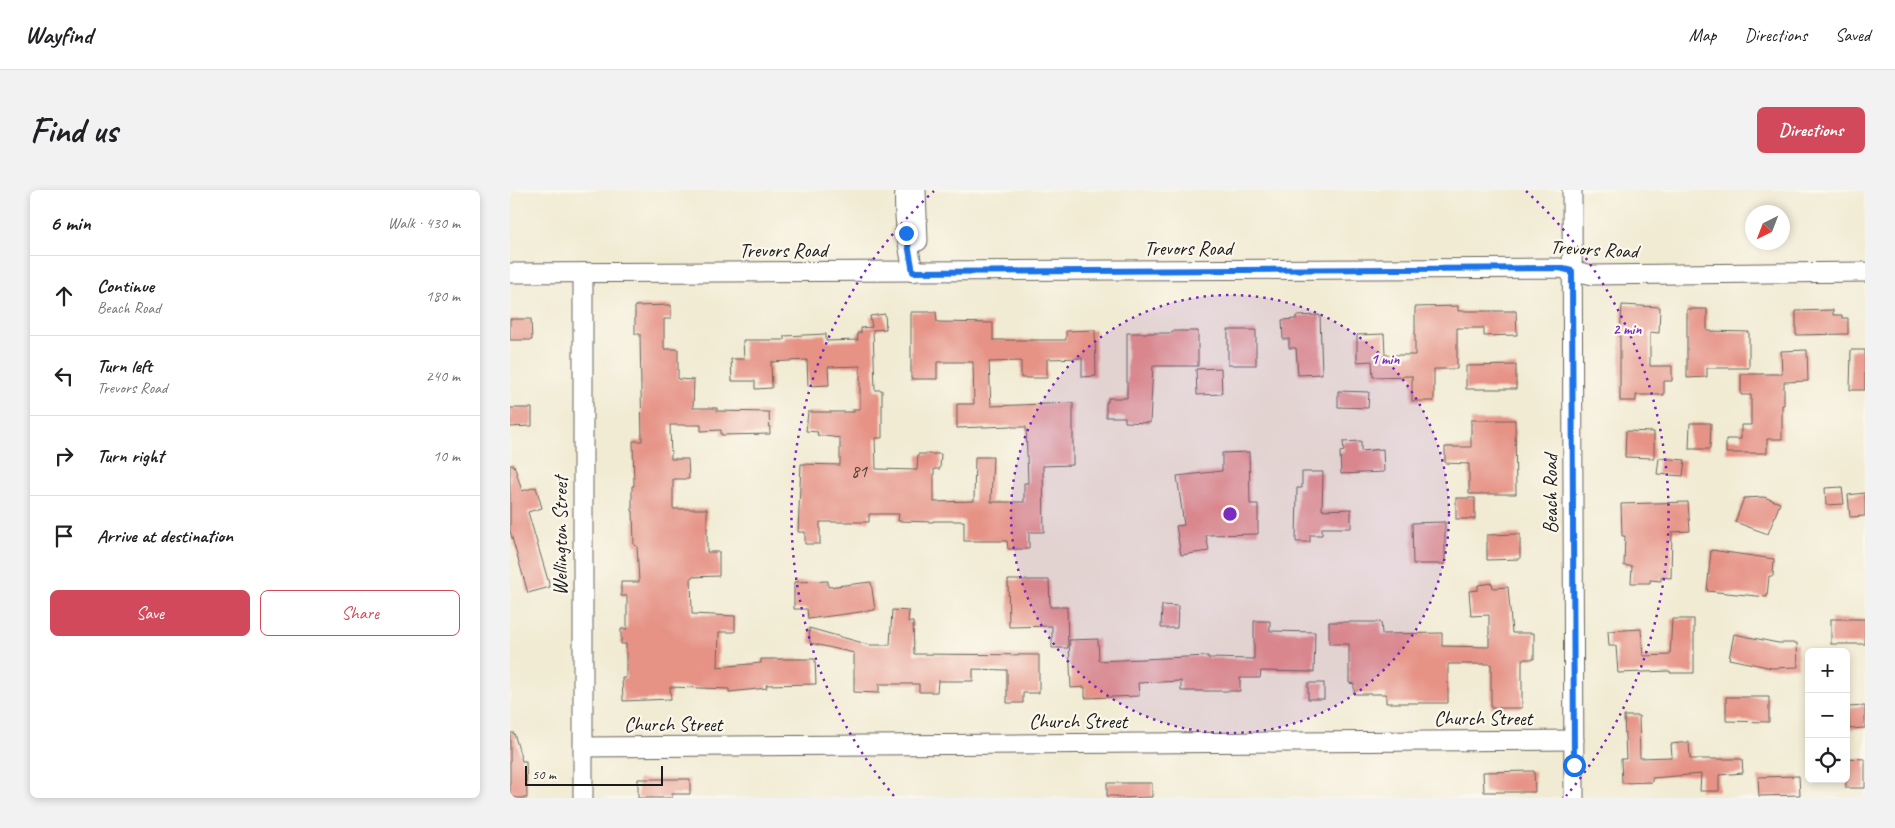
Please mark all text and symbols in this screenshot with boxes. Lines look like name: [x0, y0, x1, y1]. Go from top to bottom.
text: Wayfind: [25, 20, 92, 50]
text: Map: [1689, 24, 1716, 46]
text: Directions: [1744, 24, 1807, 46]
text: Saved: [1835, 24, 1870, 46]
button: Directions: [1757, 107, 1865, 153]
text: Find us: [30, 108, 117, 153]
north arrow: [1745, 205, 1790, 250]
text: 6 min: [50, 210, 91, 236]
text: Walk · 430 m: [388, 213, 460, 233]
route end: [895, 222, 918, 245]
street label: Trevors Road: [1549, 234, 1642, 264]
street label: Trevors Road: [1144, 236, 1235, 261]
street label: Trevors Road: [739, 238, 830, 263]
text: Continue: [97, 274, 154, 298]
icon: ahead: [50, 282, 78, 310]
text: 180 m: [426, 286, 460, 306]
text: Beach Road: [97, 298, 161, 318]
text: 2 min: [1613, 320, 1642, 339]
text: 1 min: [1371, 350, 1400, 369]
text: Turn left: [97, 354, 152, 378]
icon: left: [50, 362, 78, 390]
text: 240 m: [426, 366, 460, 386]
text: Trevors Road: [97, 378, 167, 398]
icon: right: [50, 442, 78, 470]
text: Turn right: [97, 444, 164, 468]
text: 10 m: [433, 446, 460, 466]
street label: Beach Road: [1538, 451, 1563, 534]
house number: 81: [851, 460, 868, 482]
street label: Wellington Street: [548, 473, 573, 595]
centre of rings: [1221, 505, 1239, 523]
icon: arrive: [50, 522, 78, 550]
text: Arrive at destination: [97, 524, 233, 548]
button: Save: [50, 590, 250, 636]
button: Share: [260, 590, 460, 636]
map controls: [1805, 648, 1850, 783]
button: +: [1805, 648, 1850, 693]
button: −: [1805, 693, 1850, 738]
street label: Church Street: [1434, 706, 1534, 731]
street label: Church Street: [1029, 709, 1129, 734]
street label: Church Street: [624, 712, 724, 737]
button: locate: [1805, 738, 1850, 783]
route start: [1563, 754, 1586, 777]
scale bar: [525, 763, 662, 786]
text: 50 m: [532, 766, 556, 783]

